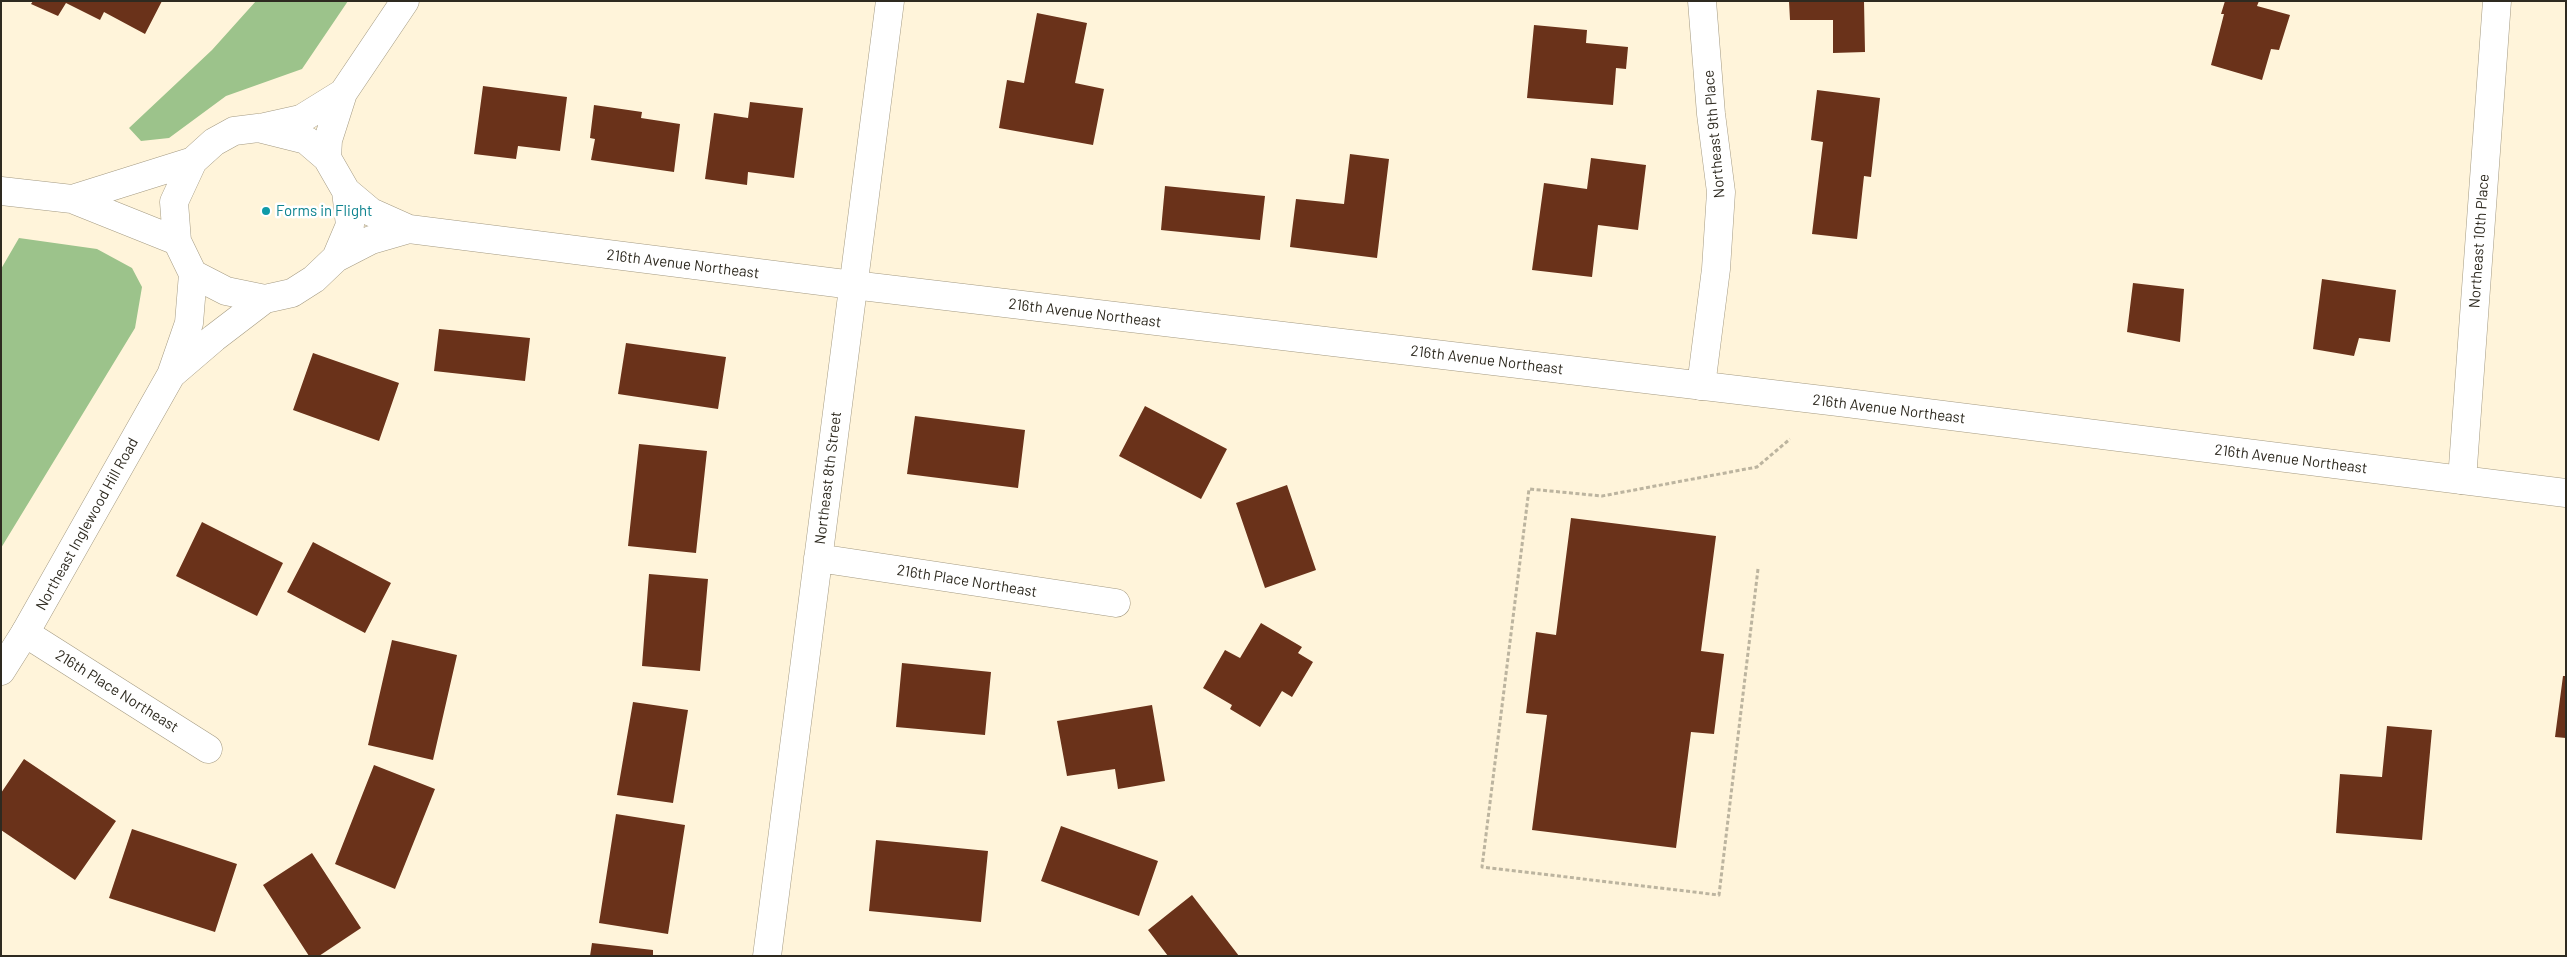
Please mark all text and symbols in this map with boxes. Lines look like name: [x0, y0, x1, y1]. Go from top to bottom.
street label: Northeast 9th Place: [1699, 69, 1729, 199]
street label: Northeast 10th Place: [2465, 173, 2493, 309]
place label: Forms in Flight: [276, 202, 372, 220]
marker: Forms in Flight: [260, 205, 272, 217]
street label: 216th Avenue Northeast: [606, 246, 760, 282]
street label: 216th Avenue Northeast: [1008, 295, 1162, 331]
street label: 216th Avenue Northeast: [1410, 342, 1564, 378]
street label: 216th Avenue Northeast: [1812, 391, 1966, 427]
street label: Northeast 8th Street: [811, 410, 845, 546]
street label: Northeast Inglewood Hill Road: [32, 434, 142, 614]
street label: 216th Avenue Northeast: [2214, 441, 2368, 477]
street label: 216th Place Northeast: [896, 561, 1038, 601]
street label: 216th Place Northeast: [52, 646, 182, 736]

